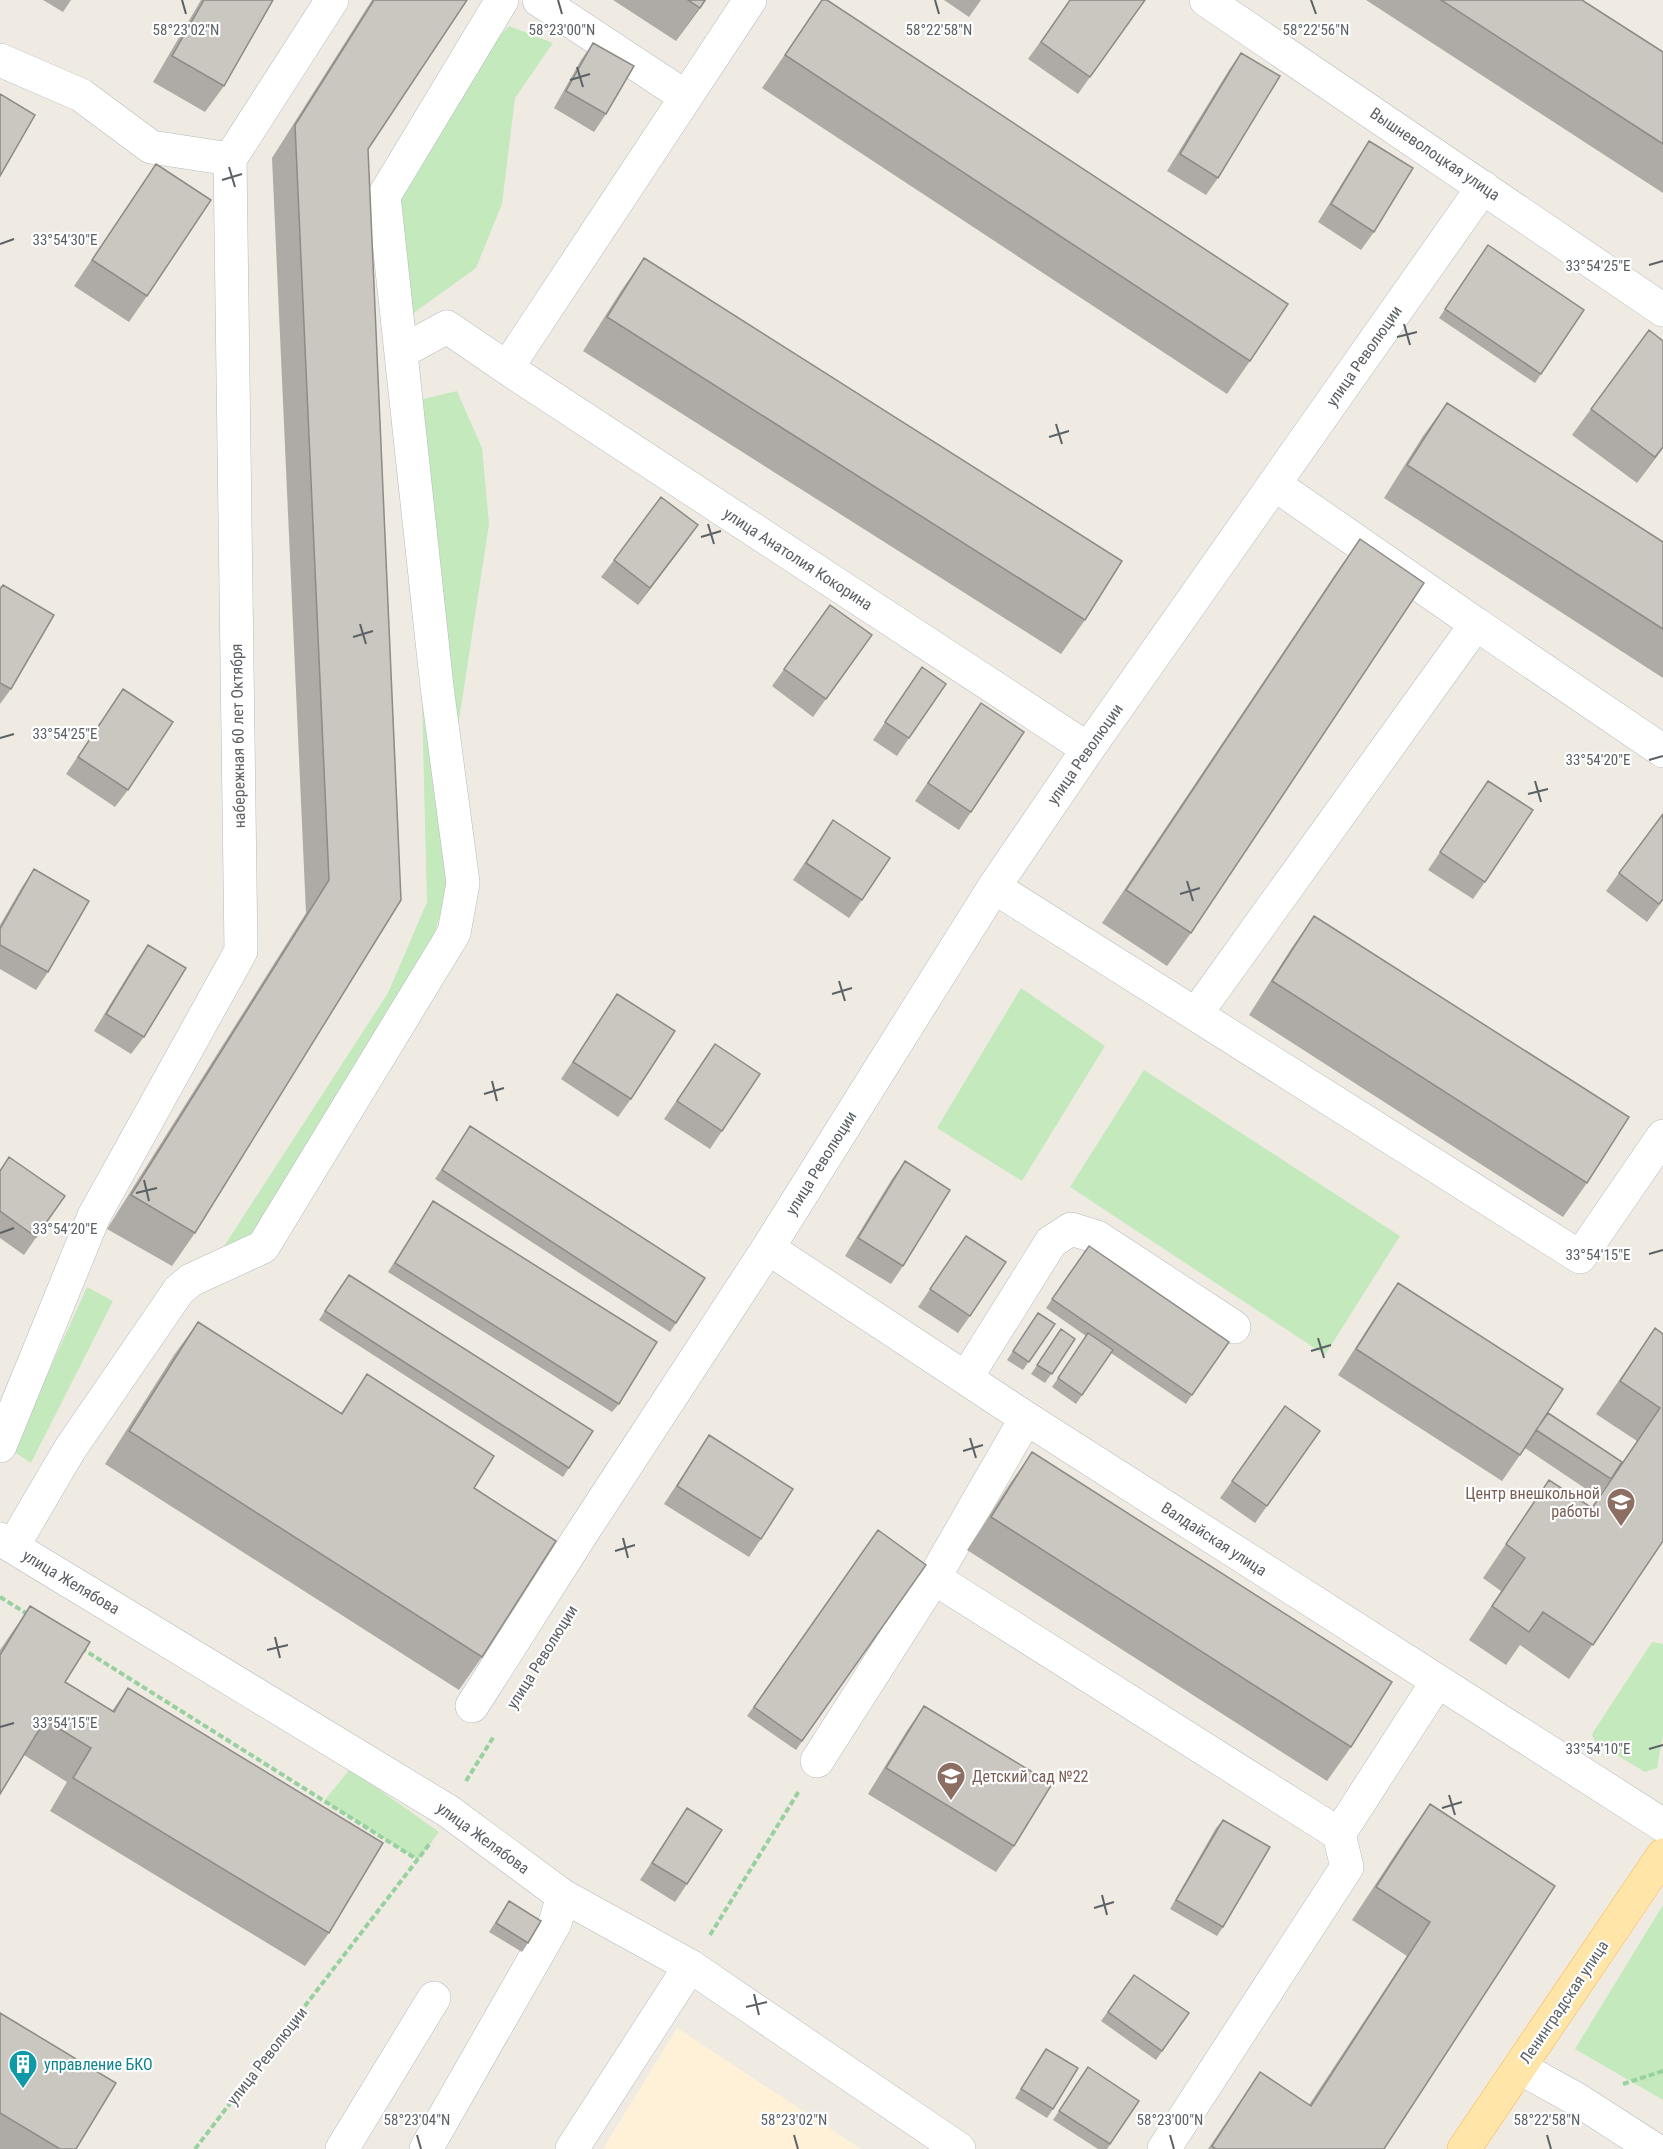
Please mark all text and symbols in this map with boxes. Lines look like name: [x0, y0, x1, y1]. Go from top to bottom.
text: 58°23'02"N: [153, 21, 219, 39]
text: 58°23'00"N: [529, 21, 595, 39]
text: 58°22'58"N: [906, 21, 972, 39]
text: 58°22'56"N: [1283, 21, 1349, 39]
street label: Вышневолоцкая улица: [1366, 103, 1504, 205]
text: 33°54'30"E: [33, 231, 97, 249]
text: 33°54'25"E: [1566, 257, 1630, 275]
street label: улица Революции: [1322, 302, 1406, 410]
street label: улица Анатолия Кокорина: [720, 504, 876, 614]
street label: набережная 60 лет Октября: [227, 643, 249, 829]
street label: улица Революции: [1043, 700, 1127, 808]
text: 33°54'25"E: [33, 725, 97, 743]
text: 33°54'20"E: [1566, 751, 1630, 769]
street label: улица Революции: [781, 1108, 861, 1218]
text: 33°54'20"E: [33, 1220, 97, 1238]
text: 33°54'15"E: [1566, 1246, 1630, 1264]
place label: Центр внешкольной работы: [1465, 1484, 1600, 1521]
school or university icon: Центр внешкольной работы: [1605, 1486, 1637, 1528]
street label: Валдайская улица: [1158, 1498, 1270, 1580]
street label: улица Желябова: [19, 1546, 123, 1618]
street label: улица Революции: [502, 1602, 582, 1712]
text: 33°54'15"E: [33, 1714, 97, 1732]
text: 33°54'10"E: [1566, 1740, 1630, 1758]
school or university icon: Детский сад №22: [935, 1760, 967, 1802]
place label: Детский сад №22: [972, 1767, 1089, 1786]
street label: улица Желябова: [433, 1798, 533, 1878]
street label: Ленинградская улица: [1516, 1937, 1612, 2067]
street label: улица Революции: [223, 2003, 311, 2109]
building icon: управление БКО: [7, 2048, 39, 2090]
place label: управление БКО: [44, 2055, 153, 2074]
text: 58°23'04"N: [384, 2111, 450, 2129]
text: 58°23'02"N: [761, 2111, 827, 2129]
text: 58°23'00"N: [1137, 2111, 1203, 2129]
text: 58°22'58"N: [1514, 2111, 1580, 2129]

